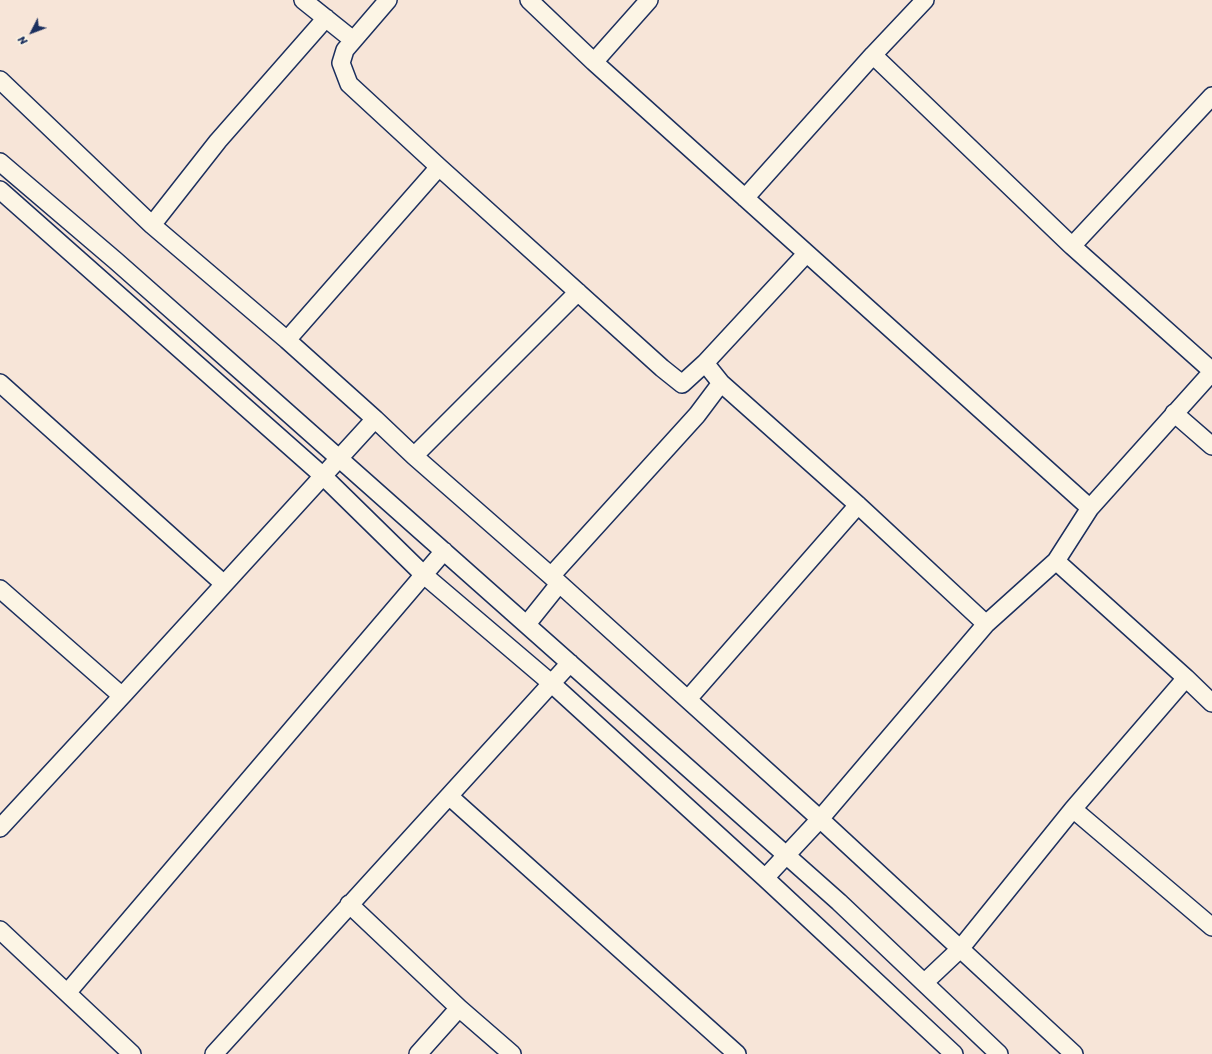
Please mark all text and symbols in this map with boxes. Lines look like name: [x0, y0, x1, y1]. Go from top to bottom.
north arrow: [12, 12, 52, 52]
text: N: [13, 31, 32, 50]

